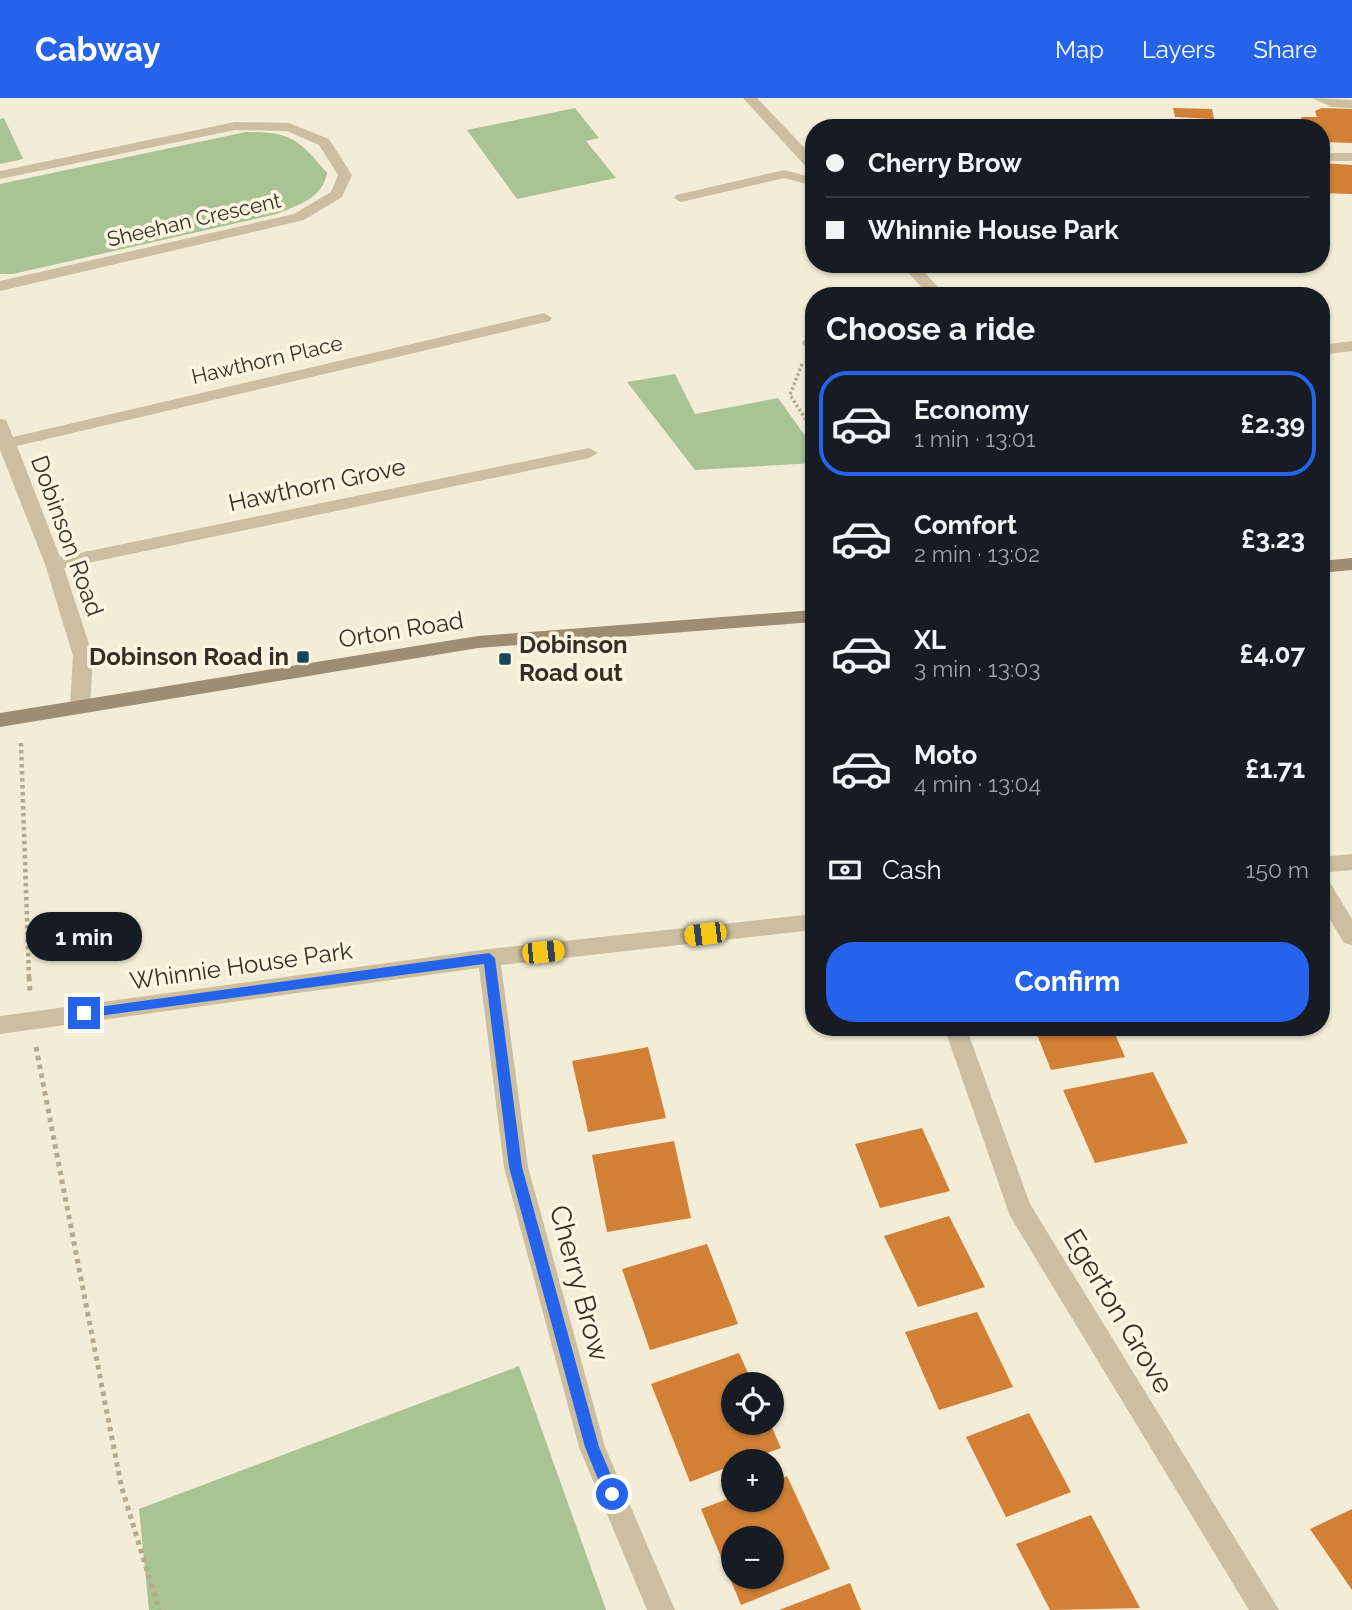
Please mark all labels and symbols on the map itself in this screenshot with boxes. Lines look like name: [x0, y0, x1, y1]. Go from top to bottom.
street label: Sheehan Crescent: [104, 187, 283, 252]
street label: Hawthorn Place: [189, 330, 345, 389]
street label: Dobinson Road: [25, 451, 110, 620]
street label: Hawthorn Grove: [226, 452, 408, 517]
street label: Orton Road: [336, 605, 465, 654]
place label: Dobinson Road out: [519, 630, 627, 687]
place label: Dobinson Road in: [89, 642, 289, 671]
marker: Dobinson Road in: [295, 649, 311, 665]
marker: Dobinson Road out: [497, 651, 513, 667]
callout: 1 min: [26, 912, 142, 960]
car: [683, 921, 728, 947]
street label: Whinnie House Park: [128, 935, 354, 995]
car: [522, 939, 565, 965]
route end: [68, 997, 100, 1029]
street label: Cherry Brow: [543, 1202, 616, 1365]
street label: Egerton Grove: [1057, 1223, 1181, 1399]
route start: [596, 1478, 628, 1510]

